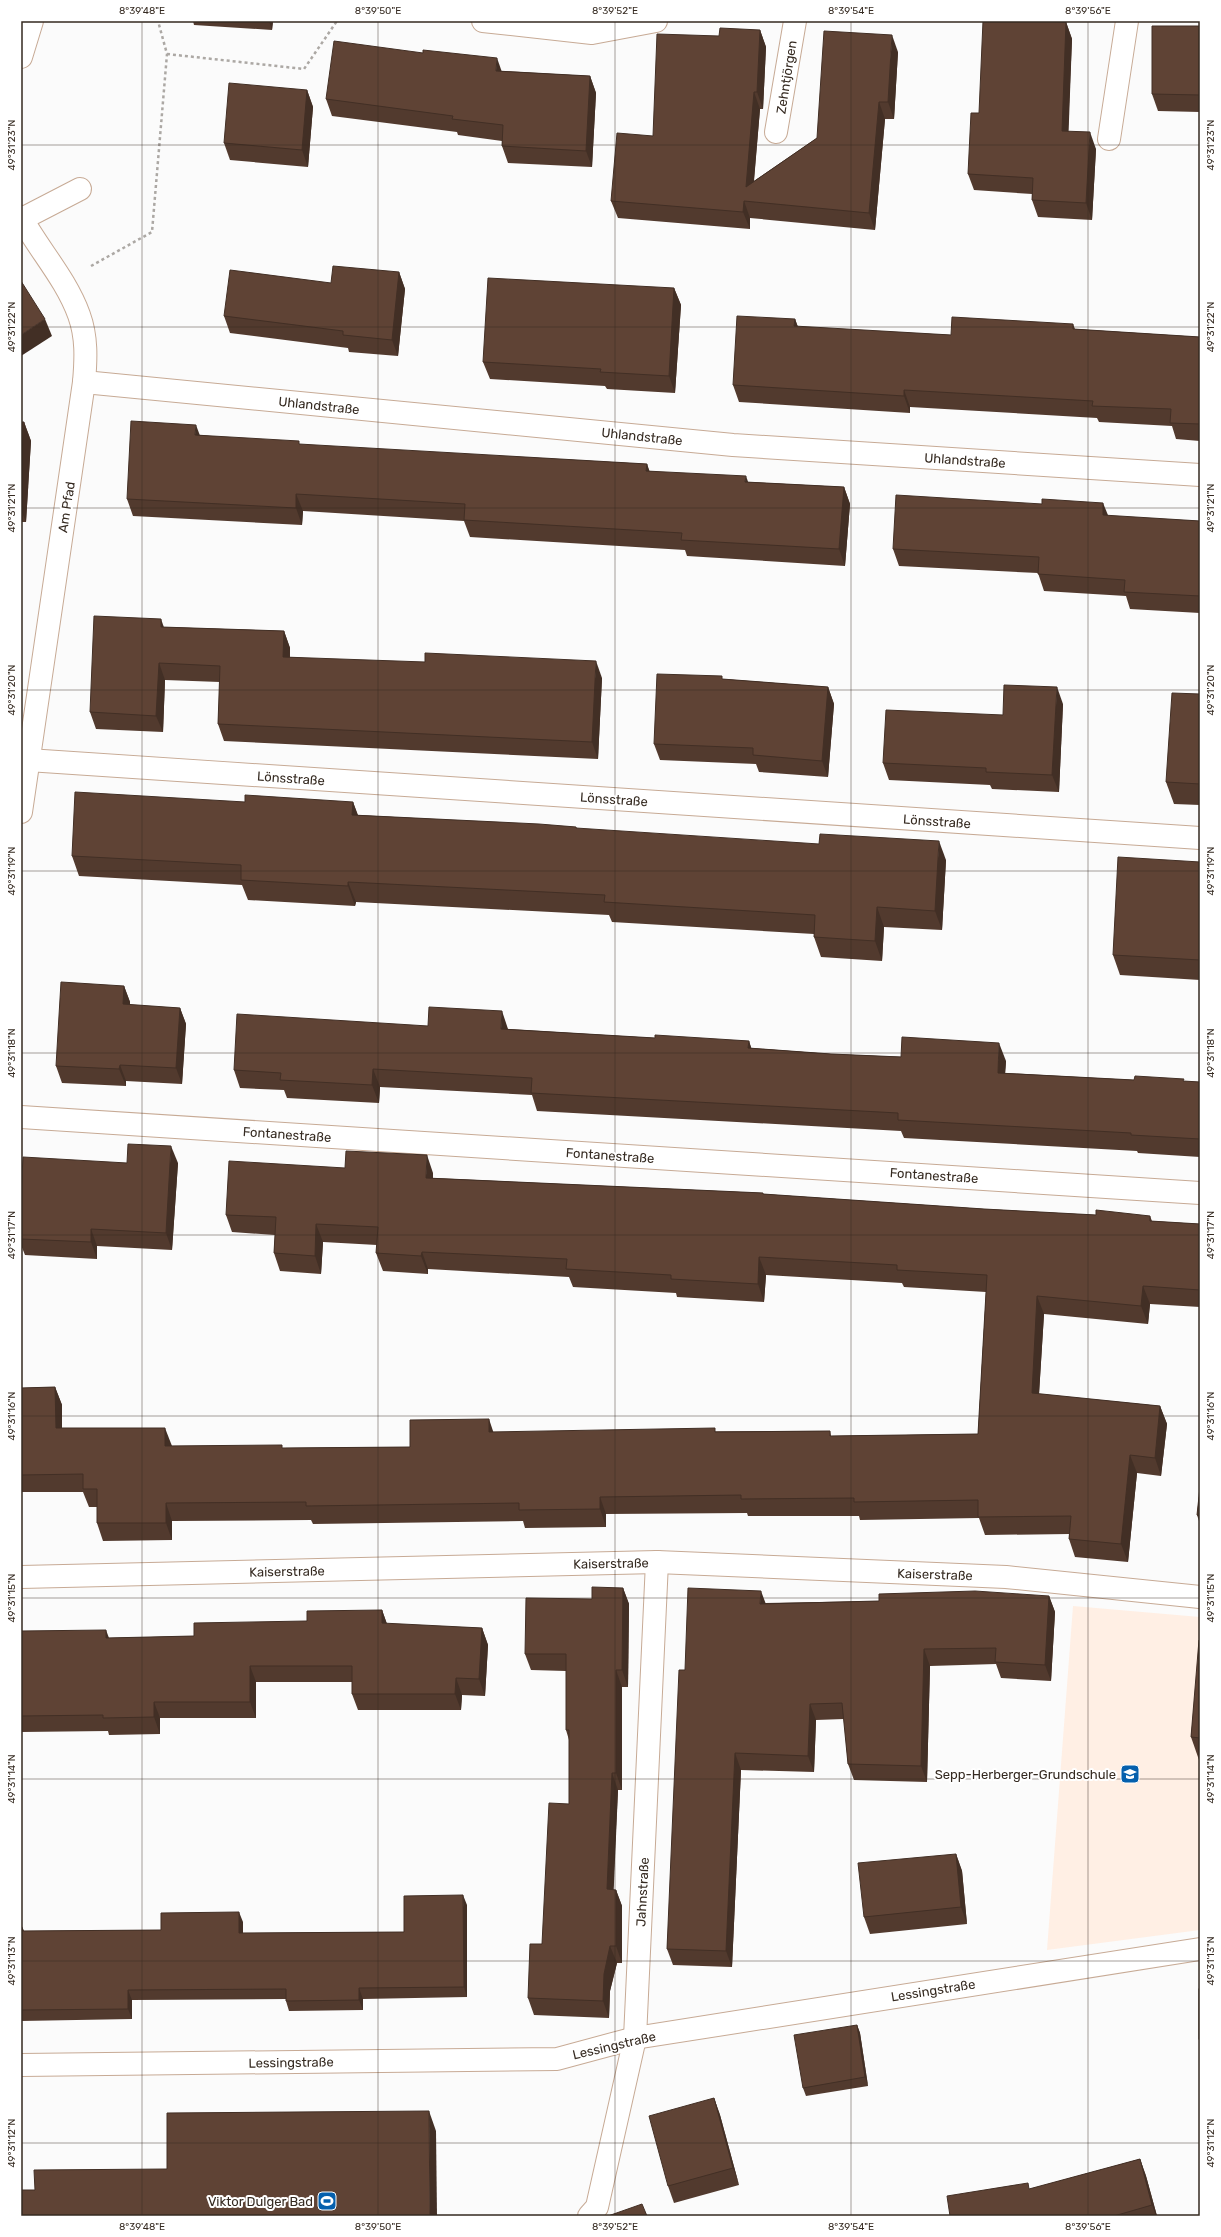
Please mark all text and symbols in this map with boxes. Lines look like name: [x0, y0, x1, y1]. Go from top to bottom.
text: 8°39'48"E: [119, 5, 165, 17]
text: 8°39'50"E: [355, 5, 401, 17]
text: 8°39'52"E: [592, 5, 638, 17]
text: 8°39'54"E: [828, 5, 874, 17]
text: 8°39'56"E: [1065, 5, 1111, 17]
street label: Zehntjörgen: [773, 39, 801, 115]
text: 49°31'23"N: [6, 120, 18, 170]
text: 49°31'23"N: [1205, 120, 1217, 170]
text: 49°31'22"N: [6, 302, 18, 352]
text: 49°31'22"N: [1205, 302, 1217, 352]
street label: Uhlandstraße: [278, 394, 360, 417]
street label: Uhlandstraße: [601, 425, 683, 448]
street label: Uhlandstraße: [924, 450, 1006, 471]
street label: Am Pfad: [55, 480, 78, 534]
text: 49°31'21"N: [6, 483, 18, 533]
text: 49°31'21"N: [1205, 483, 1217, 533]
text: 49°31'20"N: [6, 664, 18, 716]
text: 49°31'20"N: [1205, 664, 1217, 716]
street label: Lönsstraße: [257, 769, 325, 788]
street label: Lönsstraße: [580, 790, 648, 809]
street label: Lönsstraße: [903, 812, 971, 831]
text: 49°31'19"N: [6, 846, 18, 896]
text: 49°31'19"N: [1205, 846, 1217, 896]
text: 49°31'18"N: [6, 1028, 18, 1078]
text: 49°31'18"N: [1205, 1028, 1217, 1078]
street label: Fontanestraße: [242, 1124, 332, 1145]
street label: Fontanestraße: [565, 1145, 655, 1166]
street label: Fontanestraße: [889, 1165, 979, 1186]
text: 49°31'17"N: [6, 1211, 18, 1259]
text: 49°31'17"N: [1205, 1211, 1217, 1259]
text: 49°31'16"N: [6, 1392, 18, 1440]
text: 49°31'16"N: [1205, 1392, 1217, 1440]
street label: Kaiserstraße: [573, 1555, 649, 1572]
street label: Kaiserstraße: [249, 1563, 325, 1580]
street label: Kaiserstraße: [897, 1566, 973, 1583]
text: 49°31'15"N: [6, 1573, 18, 1623]
text: 49°31'15"N: [1205, 1573, 1217, 1623]
text: 49°31'14"N: [6, 1754, 18, 1804]
text: 49°31'14"N: [1205, 1754, 1217, 1804]
school or university icon: Sepp-Herberger-Grundschule: [1119, 1763, 1141, 1785]
place label: Sepp-Herberger-Grundschule: [935, 1767, 1116, 1783]
street label: Jahnstraße: [633, 1857, 652, 1927]
text: 49°31'13"N: [6, 1936, 18, 1986]
text: 49°31'13"N: [1205, 1936, 1217, 1986]
street label: Lessingstraße: [890, 1976, 976, 2006]
street label: Lessingstraße: [571, 2029, 658, 2063]
street label: Lessingstraße: [248, 2054, 334, 2072]
text: 49°31'12"N: [6, 2118, 18, 2168]
text: 49°31'12"N: [1205, 2118, 1217, 2168]
sports icon: Viktor Dulger Bad: [316, 2190, 338, 2212]
place label: Viktor Dulger Bad: [208, 2194, 313, 2210]
text: 8°39'48"E: [119, 2221, 165, 2233]
text: 8°39'50"E: [355, 2221, 401, 2233]
text: 8°39'52"E: [592, 2221, 638, 2233]
text: 8°39'54"E: [828, 2221, 874, 2233]
text: 8°39'56"E: [1065, 2221, 1111, 2233]

